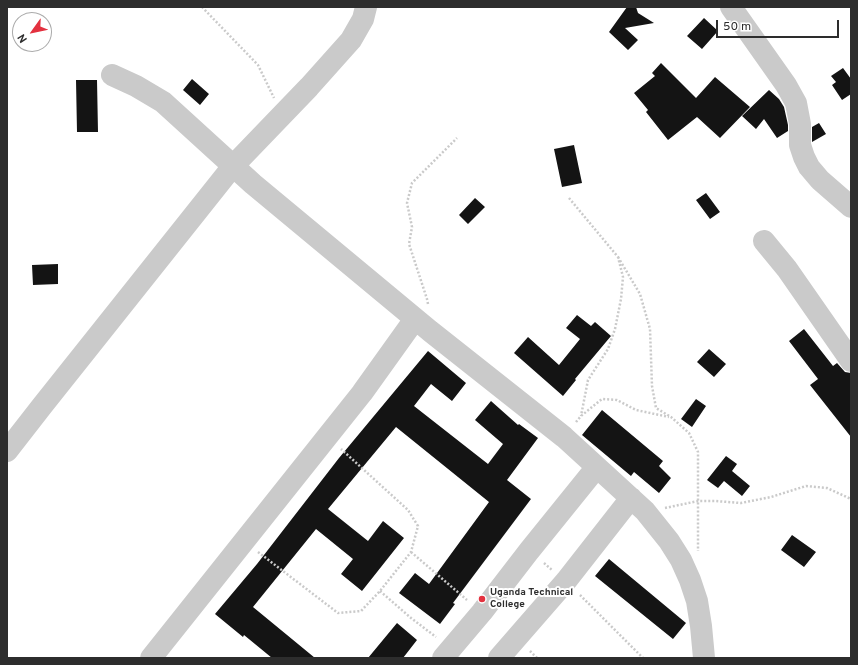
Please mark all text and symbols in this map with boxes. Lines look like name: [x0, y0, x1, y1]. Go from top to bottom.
north arrow: [12, 12, 52, 52]
scale bar: [718, 12, 841, 38]
text: 50 m: [723, 19, 751, 35]
text: N: [15, 31, 31, 45]
place label: Uganda Technical College: [490, 587, 573, 610]
marker: Uganda Technical College: [477, 594, 487, 604]

